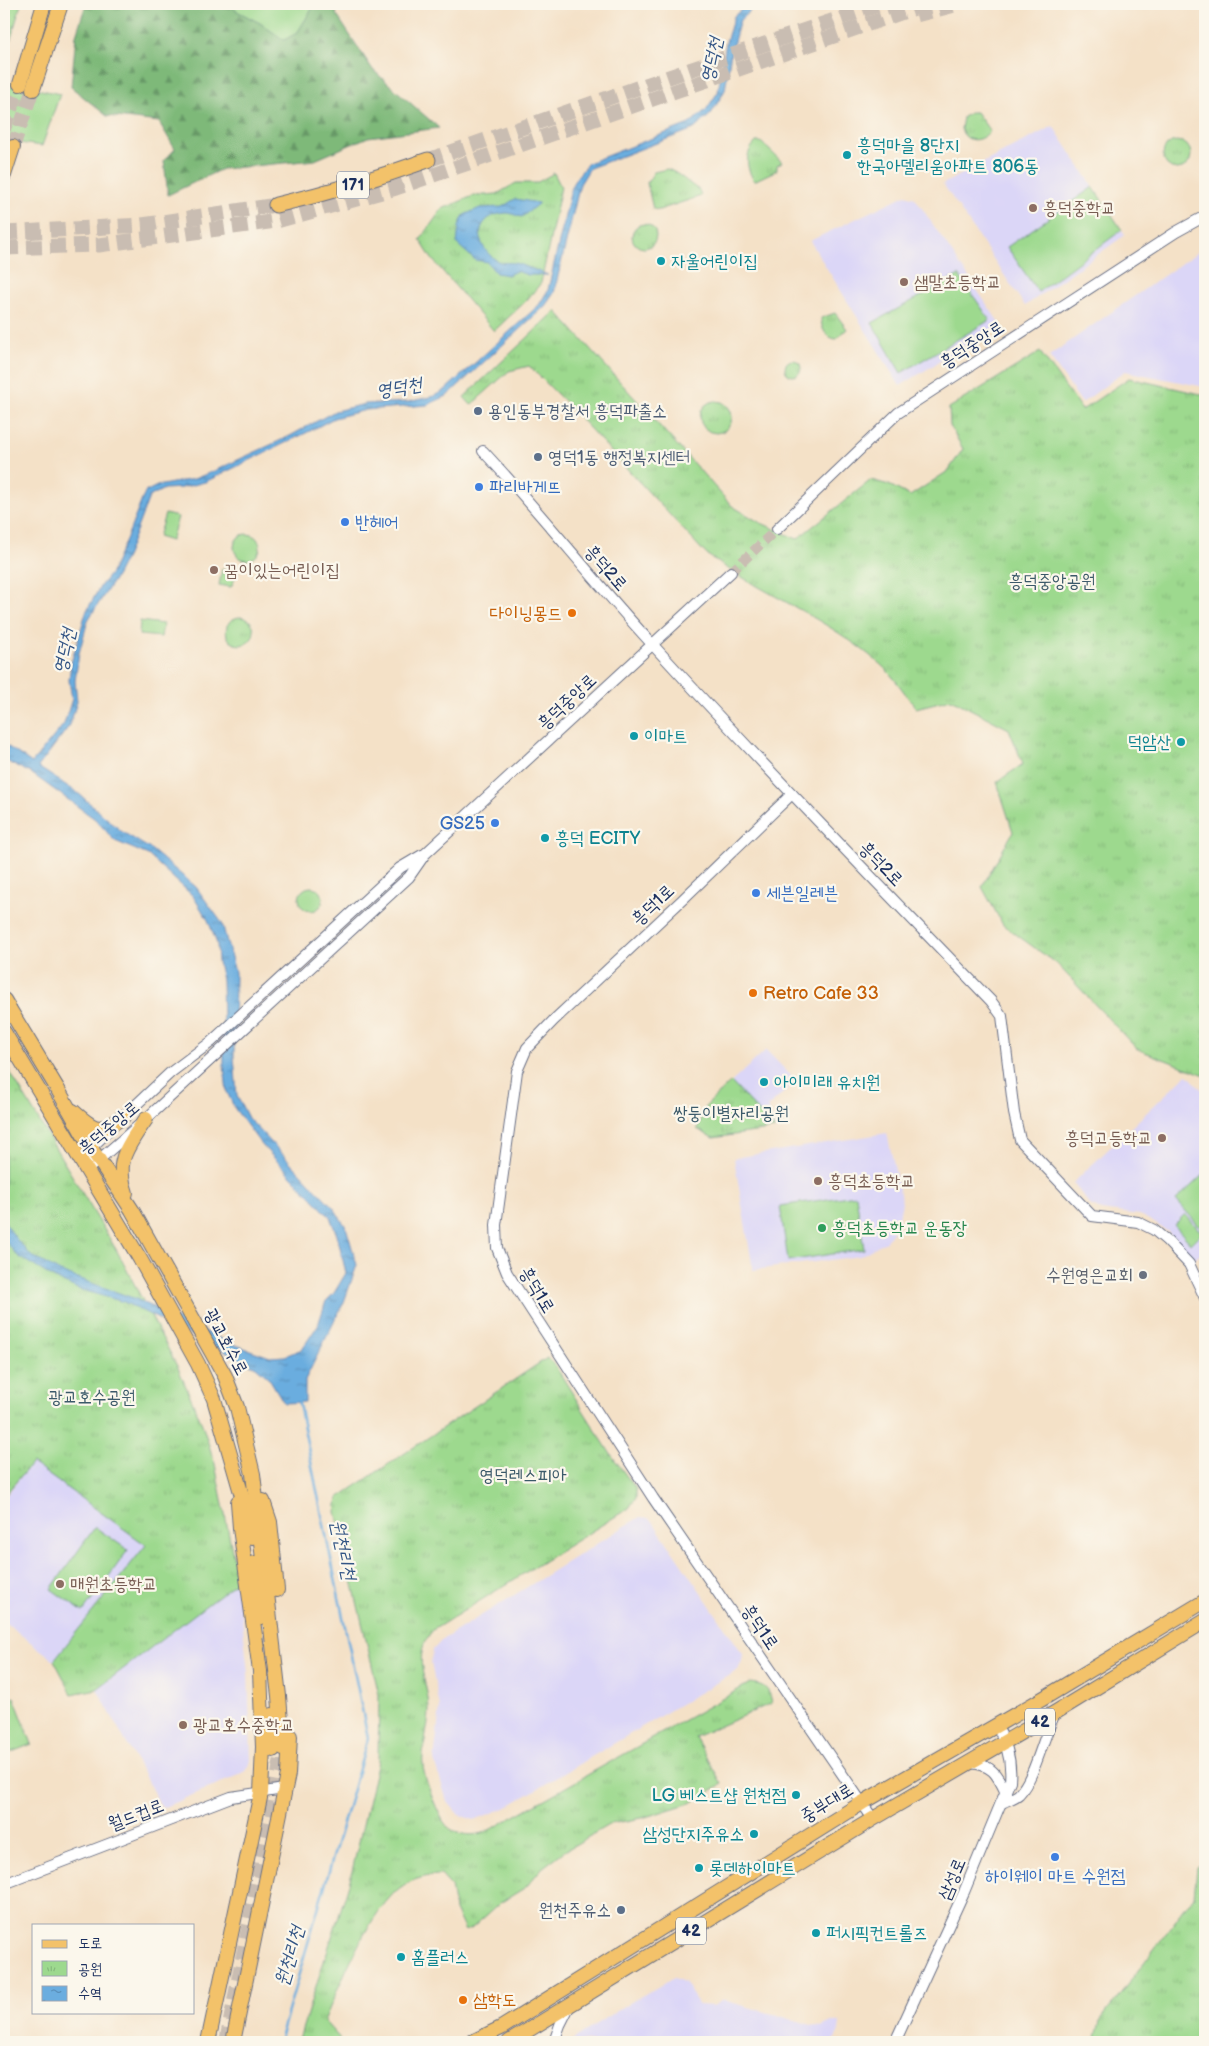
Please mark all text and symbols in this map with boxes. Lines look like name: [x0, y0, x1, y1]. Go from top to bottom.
water label: 영덕천: [696, 34, 728, 85]
place label: 흥덕마을 8단지 한국아델리움아파트 806동: [857, 135, 1039, 177]
marker: 흥덕마을 8단지 한국아델리움아파트 806동: [841, 149, 853, 161]
road number: 171: [337, 172, 369, 198]
place label: 흥덕중학교: [1043, 198, 1115, 219]
marker: 흥덕중학교: [1027, 202, 1039, 214]
place label: 자울어린이집: [671, 251, 758, 272]
marker: 자울어린이집: [655, 255, 667, 267]
place label: 샘말초등학교: [914, 272, 1001, 293]
marker: 샘말초등학교: [898, 276, 910, 288]
street label: 흥덕중앙로: [936, 316, 1008, 374]
water label: 영덕천: [375, 373, 425, 403]
place label: 용인동부경찰서 흥덕파출소: [488, 401, 667, 422]
marker: 용인동부경찰서 흥덕파출소: [472, 405, 484, 417]
place label: 영덕1동 행정복지센터: [548, 447, 690, 468]
marker: 영덕1동 행정복지센터: [532, 451, 544, 463]
place label: 파리바게뜨: [489, 477, 561, 498]
marker: 파리바게뜨: [473, 481, 485, 493]
place label: 반헤어: [355, 512, 398, 533]
marker: 반헤어: [339, 516, 351, 528]
street label: 흥덕2로: [580, 541, 632, 595]
place label: 꿈이있는어린이집: [224, 560, 340, 581]
marker: 꿈이있는어린이집: [208, 564, 220, 576]
park label: 흥덕중앙공원: [1009, 571, 1095, 592]
place label: 다이닝몽드: [490, 603, 562, 624]
marker: 다이닝몽드: [566, 607, 578, 619]
water label: 영덕천: [49, 625, 81, 676]
street label: 흥덕중앙로: [533, 670, 601, 734]
place label: 이마트: [644, 726, 687, 747]
marker: 이마트: [628, 730, 640, 742]
place label: 덕암산: [1128, 732, 1172, 753]
marker: 덕암산: [1175, 736, 1187, 748]
place label: GS25: [440, 813, 485, 834]
marker: GS25: [489, 817, 501, 829]
place label: 흥덕 ECITY: [555, 828, 641, 849]
marker: 흥덕 ECITY: [539, 832, 551, 844]
street label: 흥덕2로: [855, 837, 907, 891]
street label: 흥덕1로: [627, 880, 679, 930]
place label: 세븐일레븐: [766, 883, 838, 904]
marker: 세븐일레븐: [750, 887, 762, 899]
place label: Retro Cafe 33: [763, 983, 879, 1004]
marker: Retro Cafe 33: [747, 987, 759, 999]
place label: 아이미래 유치원: [774, 1072, 880, 1093]
marker: 아이미래 유치원: [758, 1076, 770, 1088]
street label: 흥덕중앙로: [75, 1097, 143, 1159]
park label: 쌍둥이별자리공원: [673, 1103, 789, 1124]
place label: 흥덕고등학교: [1065, 1128, 1152, 1149]
marker: 흥덕고등학교: [1156, 1132, 1168, 1144]
place label: 흥덕초등학교: [828, 1171, 915, 1192]
marker: 흥덕초등학교: [812, 1175, 824, 1187]
place label: 흥덕초등학교 운동장: [832, 1218, 967, 1239]
marker: 흥덕초등학교 운동장: [816, 1222, 828, 1234]
street label: 흥덕1로: [515, 1263, 559, 1317]
place label: 수원영은교회: [1046, 1265, 1133, 1286]
marker: 수원영은교회: [1137, 1269, 1149, 1281]
street label: 광교호수로: [200, 1305, 252, 1379]
park label: 광교호수공원: [49, 1387, 135, 1408]
park label: 영덕레스피아: [480, 1465, 567, 1486]
water label: 원천리천: [325, 1518, 361, 1584]
place label: 매원초등학교: [70, 1574, 157, 1595]
marker: 매원초등학교: [54, 1578, 66, 1590]
street label: 흥덕1로: [737, 1600, 783, 1654]
road number: 42: [1025, 1708, 1055, 1735]
place label: 광교호수중학교: [193, 1715, 294, 1736]
marker: 광교호수중학교: [177, 1719, 189, 1731]
street label: 중부대로: [797, 1779, 857, 1827]
place label: LG 베스트샵 원천점: [652, 1785, 787, 1806]
marker: LG 베스트샵 원천점: [790, 1789, 802, 1801]
street label: 월드컵로: [105, 1795, 167, 1835]
place label: 삼성단지주유소: [643, 1824, 744, 1845]
marker: 삼성단지주유소: [748, 1828, 760, 1840]
marker: 하이웨이 마트 수원점: [1049, 1851, 1061, 1863]
street label: 삼성로: [934, 1855, 970, 1903]
place label: 롯데하이마트: [709, 1858, 796, 1879]
marker: 롯데하이마트: [693, 1862, 705, 1874]
place label: 하이웨이 마트 수원점: [985, 1866, 1126, 1887]
place label: 원천주유소: [539, 1900, 611, 1921]
marker: 원천주유소: [615, 1904, 627, 1916]
road number: 42: [676, 1918, 706, 1944]
water label: 원천리천: [271, 1922, 310, 1989]
place label: 퍼시픽컨트롤즈: [826, 1923, 927, 1944]
legend: [32, 1924, 195, 2014]
marker: 퍼시픽컨트롤즈: [810, 1927, 822, 1939]
text: 도로: [78, 1934, 102, 1953]
place label: 홈플러스: [411, 1947, 469, 1968]
marker: 홈플러스: [395, 1951, 407, 1963]
text: 공원: [78, 1960, 102, 1979]
text: 수역: [78, 1984, 102, 2003]
place label: 삼학도: [473, 1990, 516, 2011]
marker: 삼학도: [457, 1994, 469, 2006]

